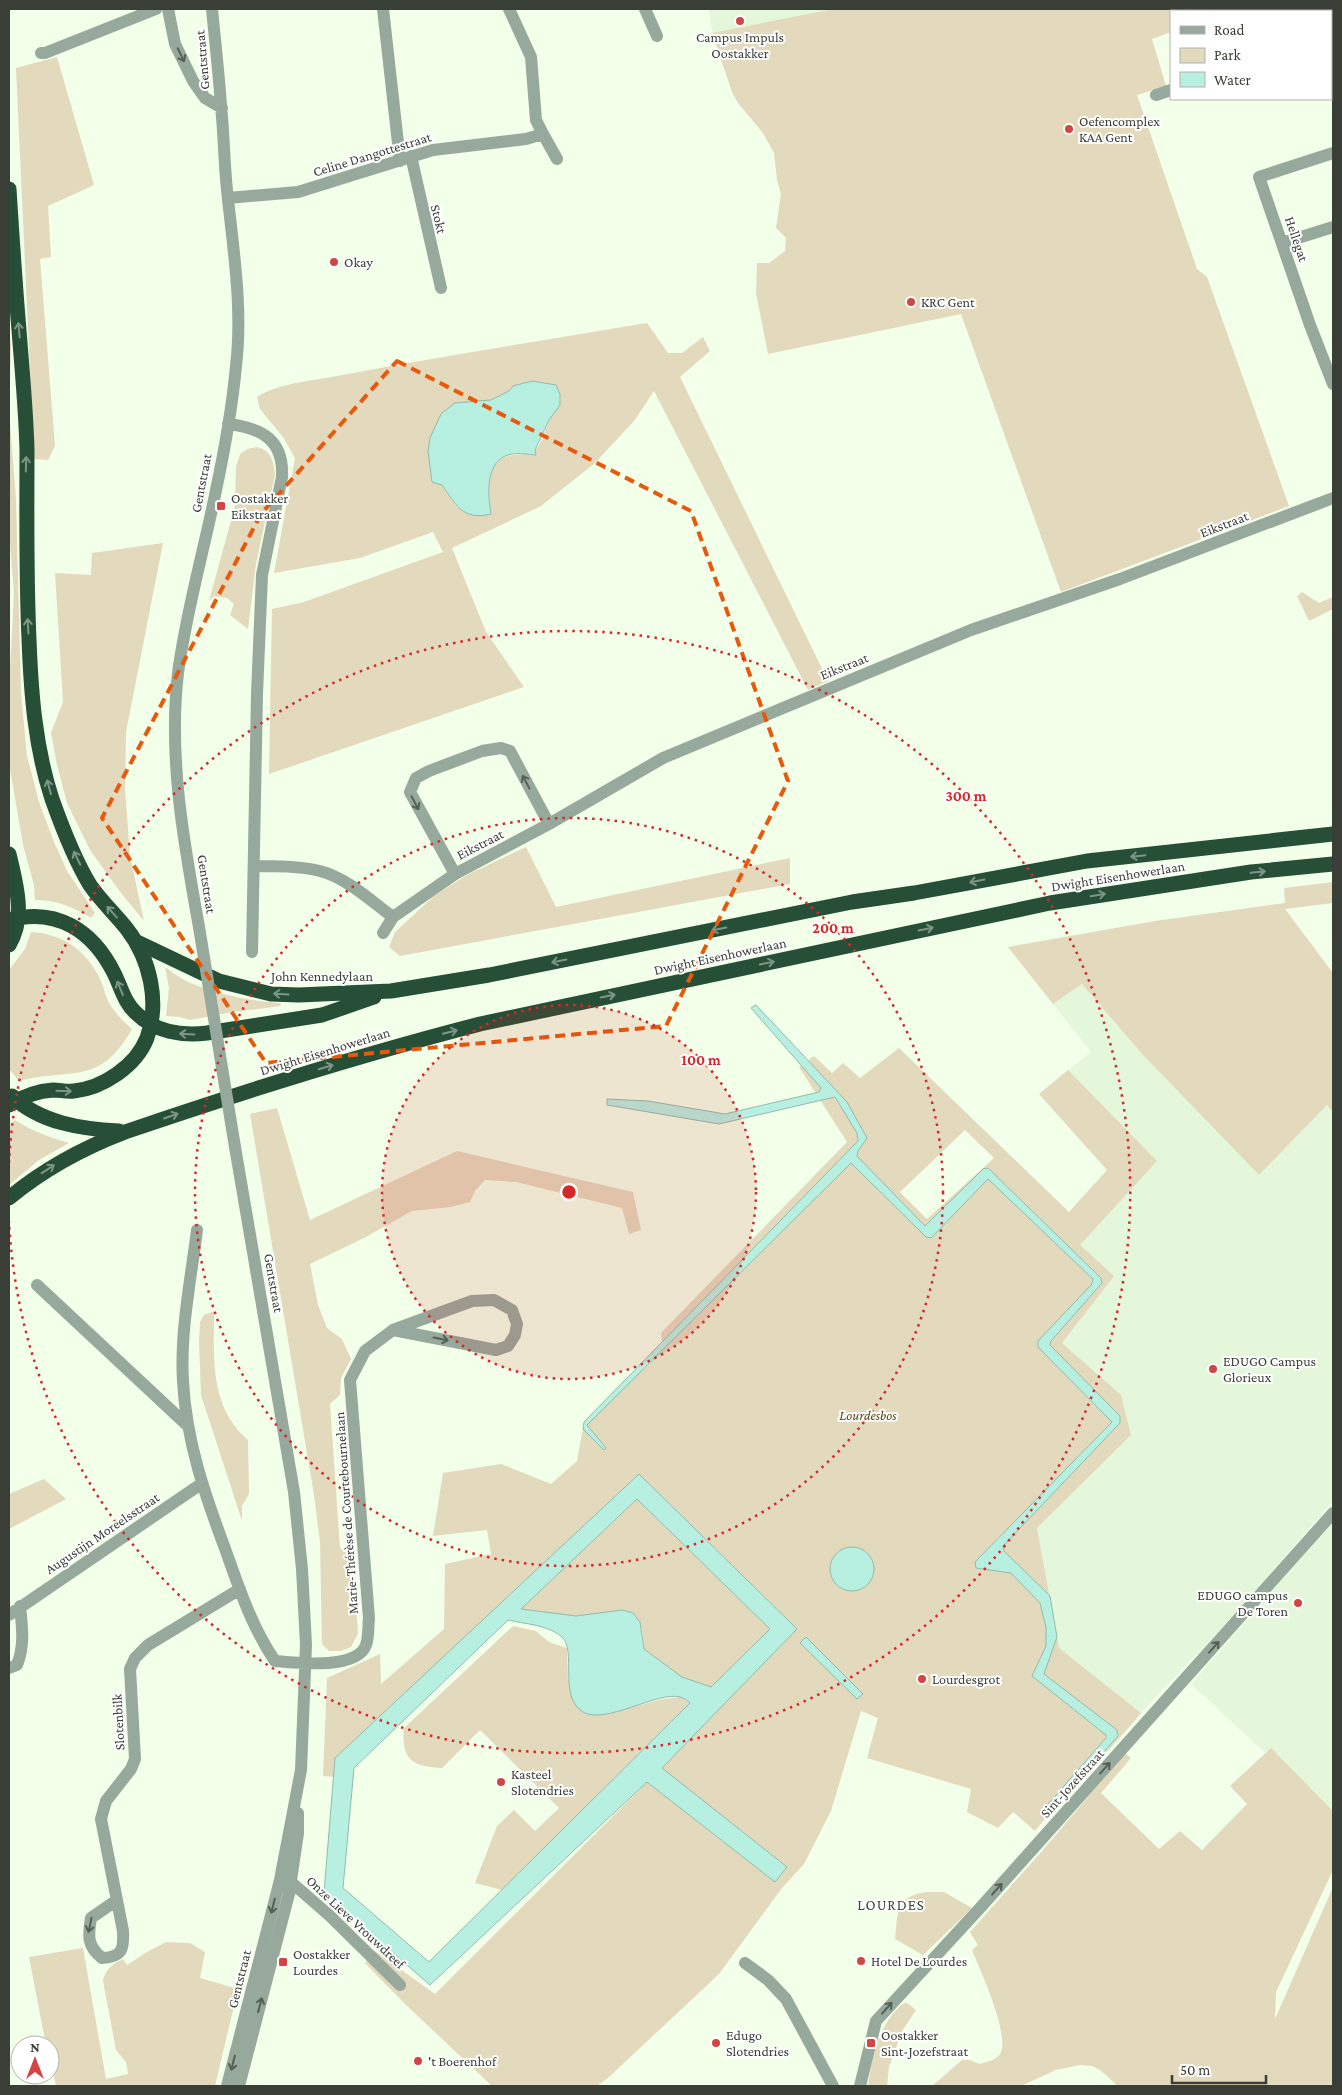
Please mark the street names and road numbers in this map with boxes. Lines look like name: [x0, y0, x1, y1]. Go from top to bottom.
street label: Gentstraat: [191, 29, 213, 90]
street label: Celine Dangottestraat: [311, 128, 433, 180]
street label: Stokt: [428, 203, 450, 236]
street label: Hellegat: [1282, 214, 1312, 264]
street label: Gentstraat: [187, 452, 215, 514]
street label: Eikstraat: [1198, 507, 1251, 540]
street label: Eikstraat: [818, 649, 871, 683]
street label: Eikstraat: [454, 825, 506, 863]
street label: Gentstraat: [194, 853, 220, 915]
street label: Dwight Eisenhowerlaan: [1050, 857, 1186, 894]
street label: Dwight Eisenhowerlaan: [652, 934, 788, 978]
street label: John Kennedylaan: [269, 968, 373, 984]
street label: Dwight Eisenhowerlaan: [258, 1023, 392, 1078]
street label: Gentstraat: [261, 1252, 287, 1314]
street label: Marie-Thérèse de Courtebournelaan: [331, 1411, 361, 1615]
street label: Augustijn Moreelsstraat: [42, 1489, 163, 1578]
street label: Slotenbilk: [109, 1693, 127, 1751]
street label: Sint-Jozefstraat: [1037, 1745, 1107, 1821]
street label: Onze Lieve Vrouwdreef: [303, 1872, 409, 1972]
street label: Gentstraat: [224, 1948, 254, 2010]

